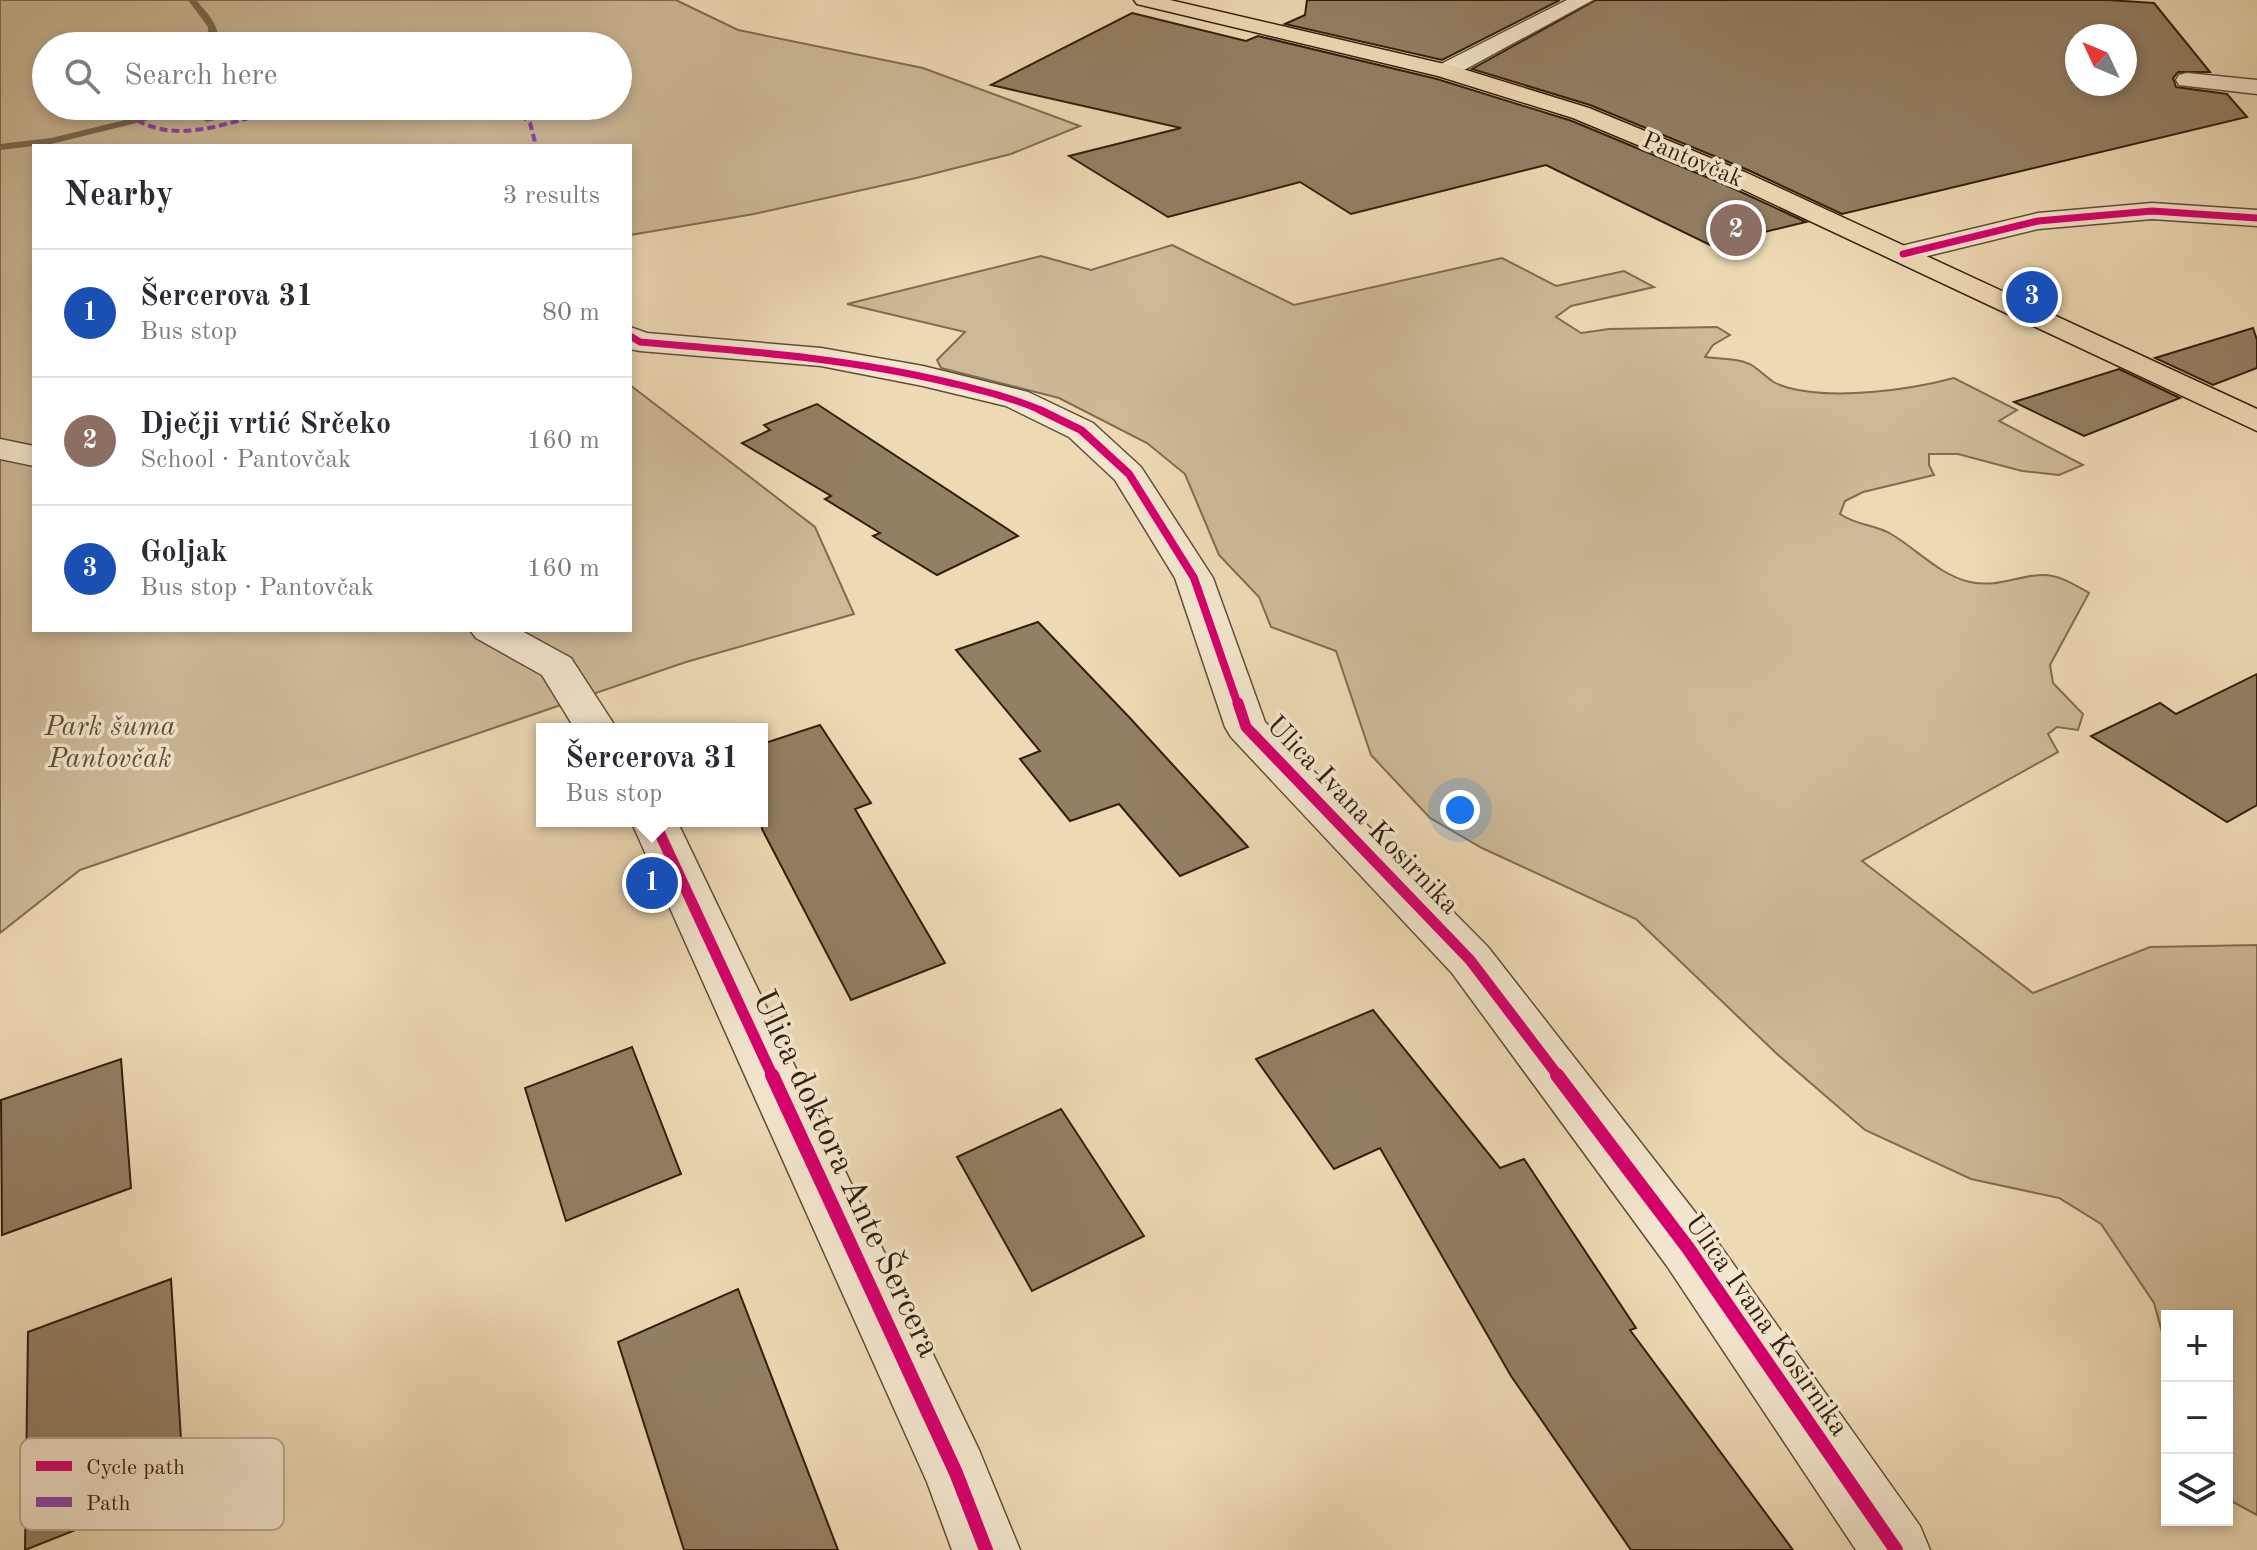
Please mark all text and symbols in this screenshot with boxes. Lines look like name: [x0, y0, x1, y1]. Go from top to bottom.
north arrow: [2065, 24, 2137, 96]
search box: [32, 32, 632, 120]
icon: search: [60, 54, 104, 98]
text: Search here: [124, 61, 278, 91]
street label: Pantovčak: [1639, 129, 1746, 193]
text: Nearby: [64, 179, 174, 213]
text: 3 results: [502, 183, 600, 209]
pin: 2: [1710, 200, 1762, 260]
pin: 3: [2006, 267, 2058, 327]
text: Šercerova 31: [140, 282, 313, 312]
text: 1: [82, 300, 98, 326]
text: 80 m: [542, 300, 600, 326]
text: Bus stop: [140, 319, 237, 345]
text: Dječji vrtić Srčeko: [140, 410, 391, 440]
text: 2: [82, 428, 98, 454]
text: 160 m: [527, 428, 600, 454]
text: School · Pantovčak: [140, 447, 352, 473]
text: Goljak: [140, 538, 228, 568]
text: 3: [82, 556, 98, 582]
text: 160 m: [527, 556, 600, 582]
text: Bus stop · Pantovčak: [140, 575, 374, 601]
street label: Ulica Ivana Kosirnika: [1260, 711, 1464, 921]
park label: Park šuma Pantovčak: [43, 714, 176, 774]
popup: [536, 723, 768, 827]
text: Šercerova 31: [565, 744, 739, 774]
text: Bus stop: [565, 781, 663, 807]
your location: [1440, 790, 1480, 830]
pin: 1: [626, 853, 678, 913]
street label: Ulica doktora Ante Šercera: [745, 983, 951, 1363]
street label: Ulica Ivana Kosirnika: [1678, 1210, 1853, 1442]
map controls: [2161, 1310, 2233, 1526]
button: +: [2161, 1310, 2233, 1382]
button: −: [2161, 1382, 2233, 1454]
legend: [20, 1438, 284, 1530]
button: layers: [2161, 1454, 2233, 1526]
text: Cycle path: [86, 1457, 185, 1479]
text: Path: [86, 1493, 131, 1515]

